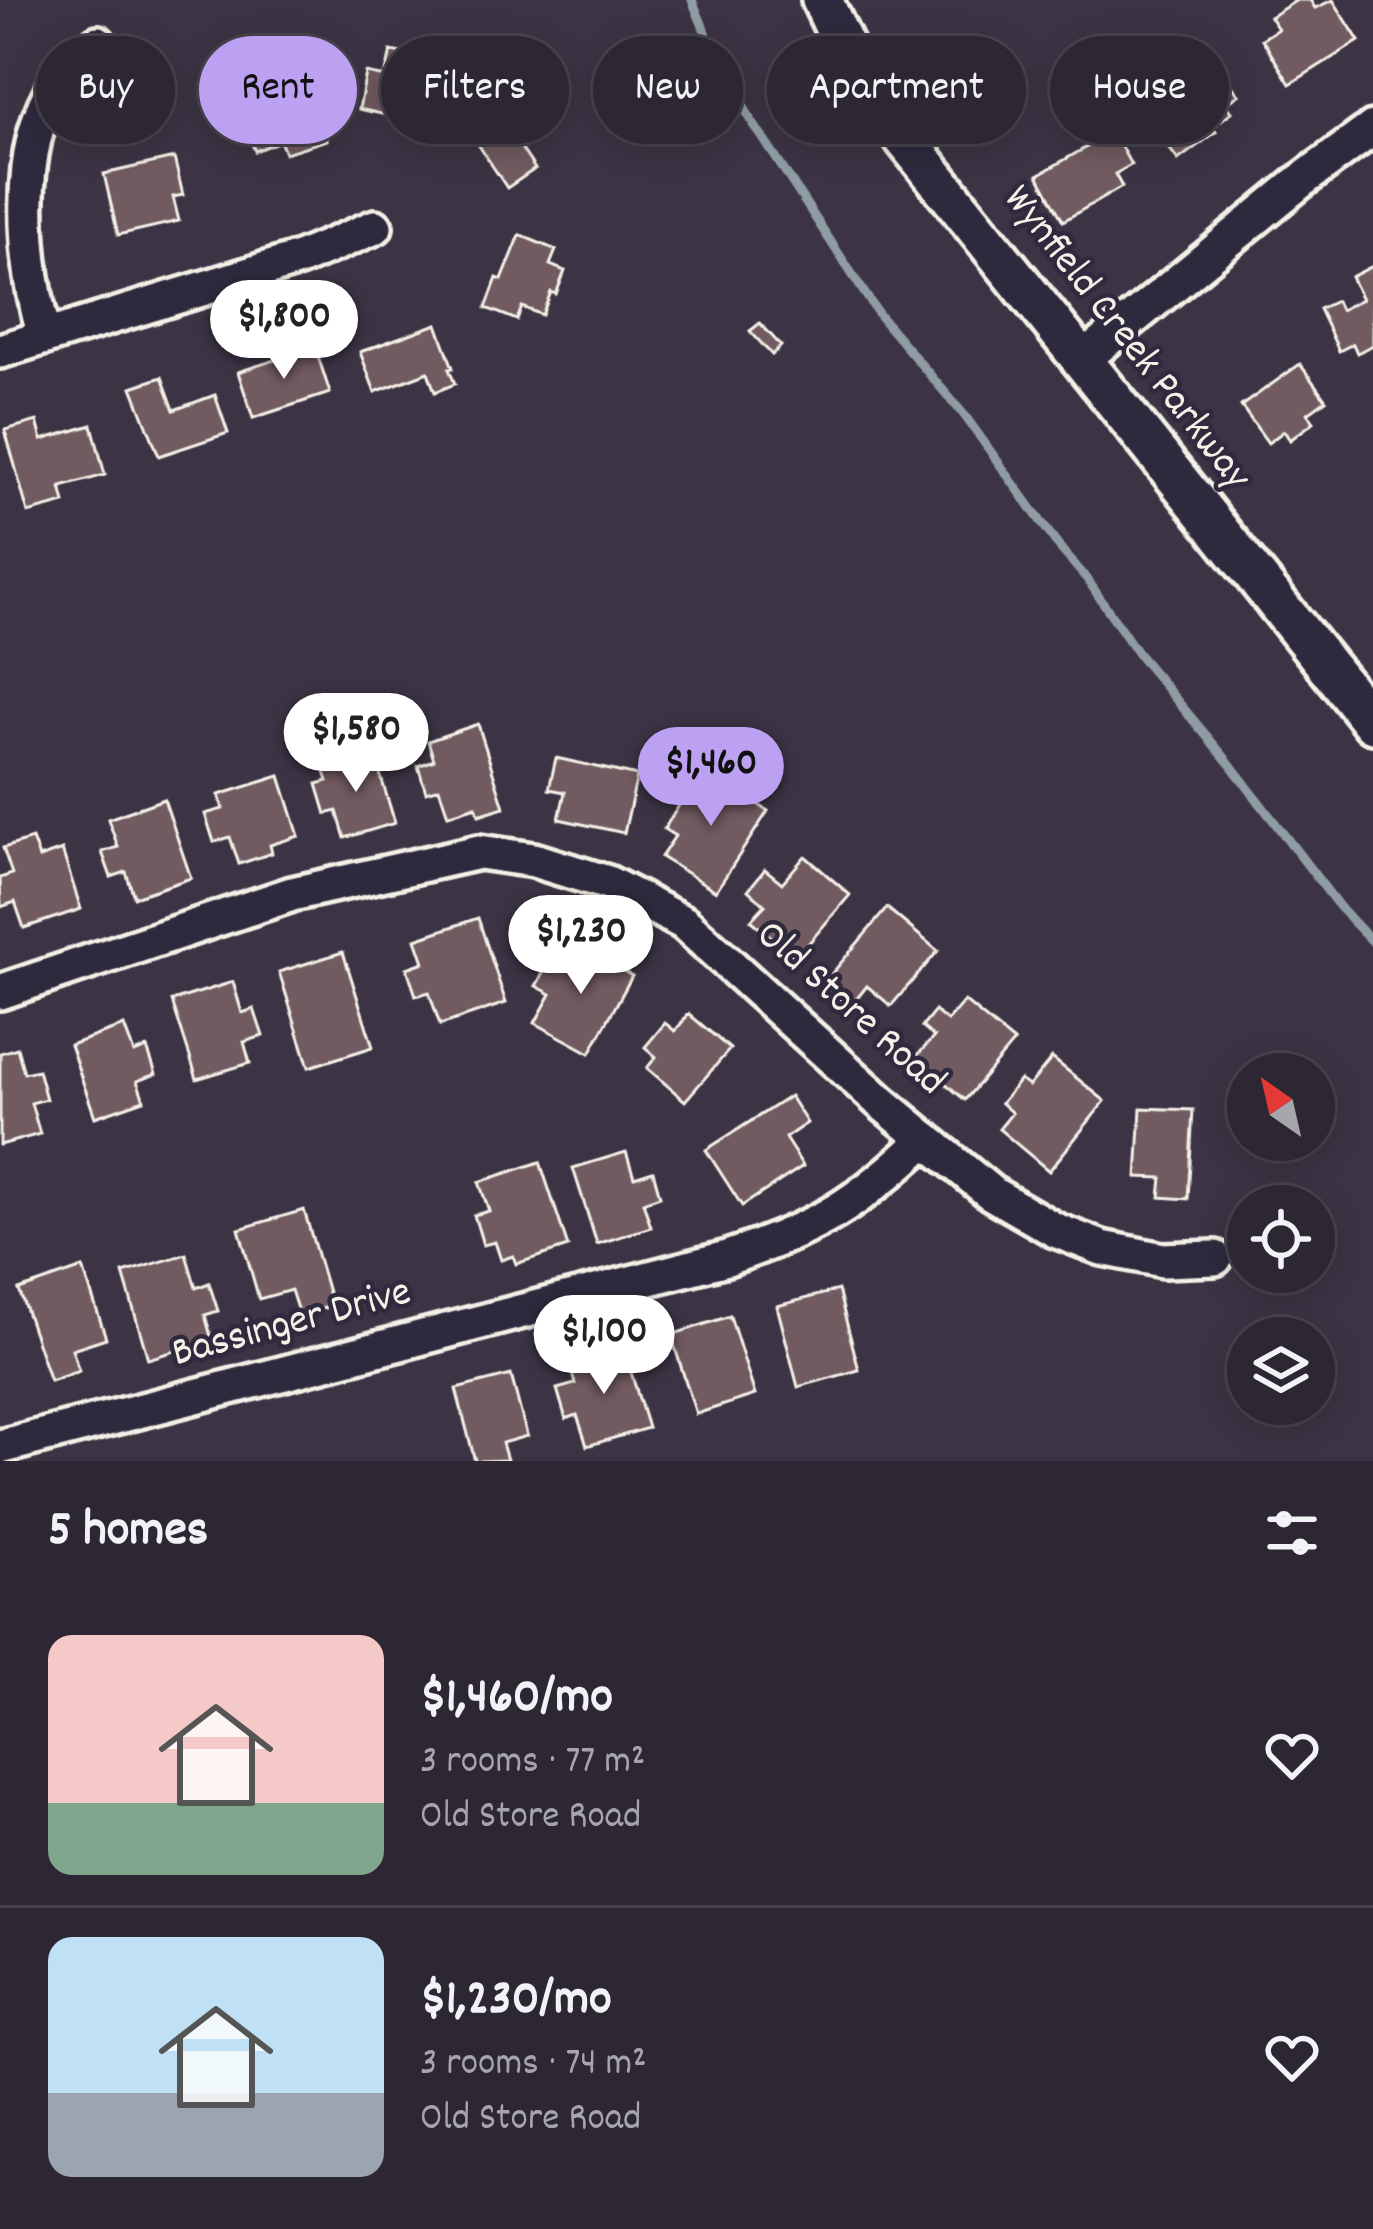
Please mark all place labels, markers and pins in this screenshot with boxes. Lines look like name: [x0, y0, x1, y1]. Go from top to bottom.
pin: $1,800: [186, 280, 382, 382]
pin: $1,580: [258, 693, 454, 795]
pin: $1,460: [613, 727, 809, 829]
pin: $1,230: [483, 895, 679, 997]
pin: $1,100: [506, 1295, 702, 1397]

